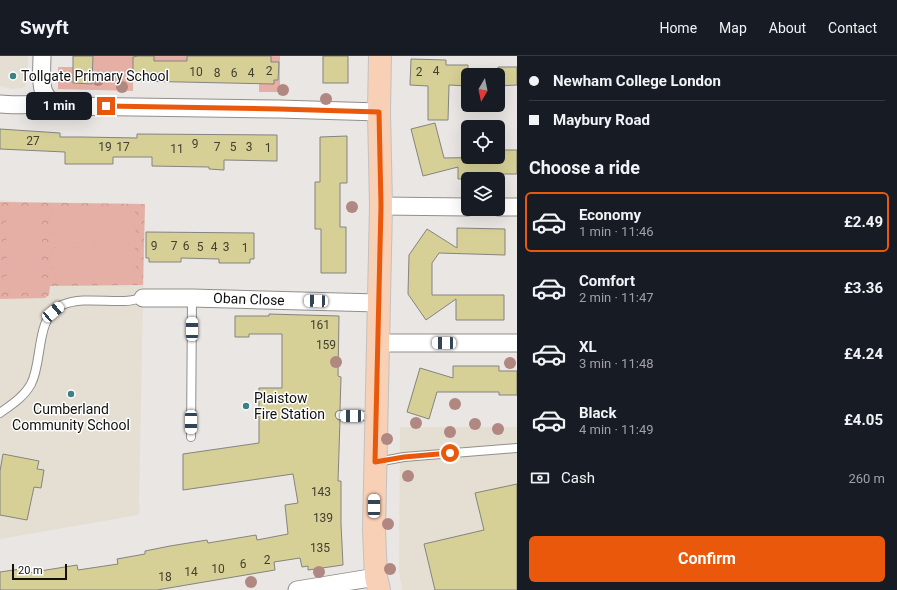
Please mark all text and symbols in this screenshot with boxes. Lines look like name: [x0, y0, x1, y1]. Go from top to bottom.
text: Swyft: [20, 16, 69, 39]
text: Home: [659, 20, 697, 36]
text: Map: [719, 20, 747, 36]
text: About: [769, 20, 806, 36]
text: Contact: [828, 20, 877, 36]
house number: 2: [266, 64, 273, 78]
house number: 4: [433, 64, 440, 78]
house number: 10: [189, 65, 203, 79]
house number: 2: [416, 65, 423, 79]
house number: 8: [214, 66, 221, 80]
house number: 6: [231, 66, 238, 80]
house number: 4: [248, 66, 255, 80]
place label: Tollgate Primary School: [21, 68, 169, 84]
north arrow: [461, 68, 505, 112]
map controls: [461, 68, 505, 216]
marker: Tollgate Primary School: [8, 71, 18, 81]
text: Newham College London: [553, 72, 721, 90]
callout: 1 min: [26, 92, 92, 120]
route end: [97, 97, 115, 115]
text: 1 min: [43, 98, 75, 113]
text: Maybury Road: [553, 111, 650, 129]
button: locate: [461, 120, 505, 164]
house number: 27: [26, 134, 40, 148]
house number: 9: [192, 137, 198, 151]
house number: 19: [98, 140, 112, 154]
house number: 17: [116, 140, 130, 154]
house number: 7: [214, 140, 221, 154]
house number: 5: [230, 140, 237, 154]
house number: 3: [246, 140, 252, 154]
house number: 1: [265, 141, 271, 155]
house number: 11: [170, 142, 184, 156]
text: Choose a ride: [529, 157, 640, 178]
button: layers: [461, 172, 505, 216]
icon: car: [531, 204, 567, 240]
text: Economy: [579, 206, 641, 224]
text: £2.49: [844, 213, 883, 231]
text: 1 min · 11:46: [579, 224, 654, 239]
house number: 9: [151, 239, 157, 253]
house number: 7: [171, 239, 178, 253]
house number: 6: [183, 239, 190, 253]
house number: 5: [197, 240, 204, 254]
house number: 4: [211, 240, 218, 254]
house number: 3: [223, 240, 229, 254]
house number: 1: [242, 241, 248, 255]
icon: car: [531, 270, 567, 306]
text: Comfort: [579, 272, 635, 290]
text: £3.36: [844, 279, 883, 297]
street label: Oban Close: [213, 290, 285, 308]
text: 2 min · 11:47: [579, 290, 654, 305]
car: [304, 295, 328, 307]
car: [40, 300, 66, 324]
car: [186, 317, 198, 341]
house number: 161: [310, 318, 330, 332]
icon: car: [531, 336, 567, 372]
car: [432, 337, 456, 349]
house number: 159: [316, 338, 336, 352]
text: XL: [579, 338, 597, 356]
text: £4.24: [844, 345, 883, 363]
text: 3 min · 11:48: [579, 356, 654, 371]
marker: Cumberland Community School: [66, 389, 76, 399]
place label: Plaistow Fire Station: [254, 390, 325, 422]
place label: Cumberland Community School: [12, 401, 130, 433]
marker: Plaistow Fire Station: [241, 401, 251, 411]
icon: car: [531, 402, 567, 438]
text: Black: [579, 404, 616, 422]
car: [185, 410, 197, 434]
car: [340, 410, 364, 422]
text: £4.05: [844, 411, 883, 429]
text: 4 min · 11:49: [579, 422, 654, 437]
route start: [441, 444, 459, 462]
icon: cash: [529, 467, 551, 489]
text: Cash: [561, 469, 595, 487]
text: 260 m: [848, 471, 885, 486]
house number: 143: [311, 485, 331, 499]
car: [368, 494, 380, 518]
house number: 139: [313, 511, 333, 525]
button: Confirm: [529, 536, 885, 582]
house number: 135: [310, 541, 330, 555]
house number: 2: [264, 553, 271, 567]
house number: 6: [240, 557, 247, 571]
scale bar: [12, 562, 67, 581]
house number: 10: [211, 562, 225, 576]
text: 20 m: [18, 564, 43, 577]
house number: 14: [184, 565, 198, 579]
house number: 18: [158, 570, 172, 584]

